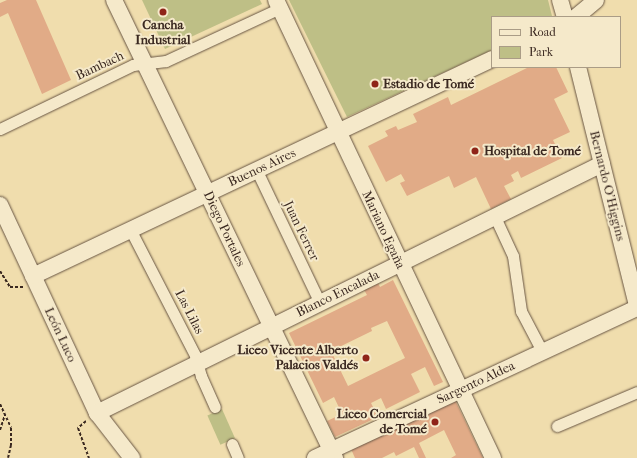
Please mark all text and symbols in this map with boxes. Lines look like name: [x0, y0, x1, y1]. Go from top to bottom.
marker: Cancha Industrial: [158, 7, 168, 17]
legend: [491, 16, 621, 68]
place label: Cancha Industrial: [135, 18, 191, 49]
text: Road: [529, 25, 556, 39]
text: Park: [529, 45, 553, 59]
street label: Bambach: [74, 48, 126, 84]
place label: Estadio de Tomé: [383, 76, 474, 92]
marker: Estadio de Tomé: [370, 79, 380, 89]
street label: Bernardo O'Higgins: [586, 129, 628, 243]
place label: Hospital de Tomé: [484, 143, 581, 159]
marker: Hospital de Tomé: [469, 145, 481, 157]
street label: Buenos Aires: [226, 146, 298, 190]
street label: Mariano Egaña: [358, 188, 408, 272]
street label: Diego Portales: [200, 189, 248, 269]
street label: Juan Ferrer: [280, 199, 322, 263]
street label: Blanco Encalada: [294, 267, 382, 321]
street label: Las Lilas: [171, 287, 207, 337]
street label: León Luco: [41, 305, 79, 365]
place label: Liceo Vicente Alberto Palacios Valdés: [237, 343, 358, 374]
marker: Liceo Vicente Alberto Palacios Valdés: [361, 353, 371, 363]
street label: Sargento Aldea: [434, 358, 518, 408]
place label: Liceo Comercial de Tomé: [337, 407, 427, 438]
marker: Liceo Comercial de Tomé: [430, 417, 440, 427]

